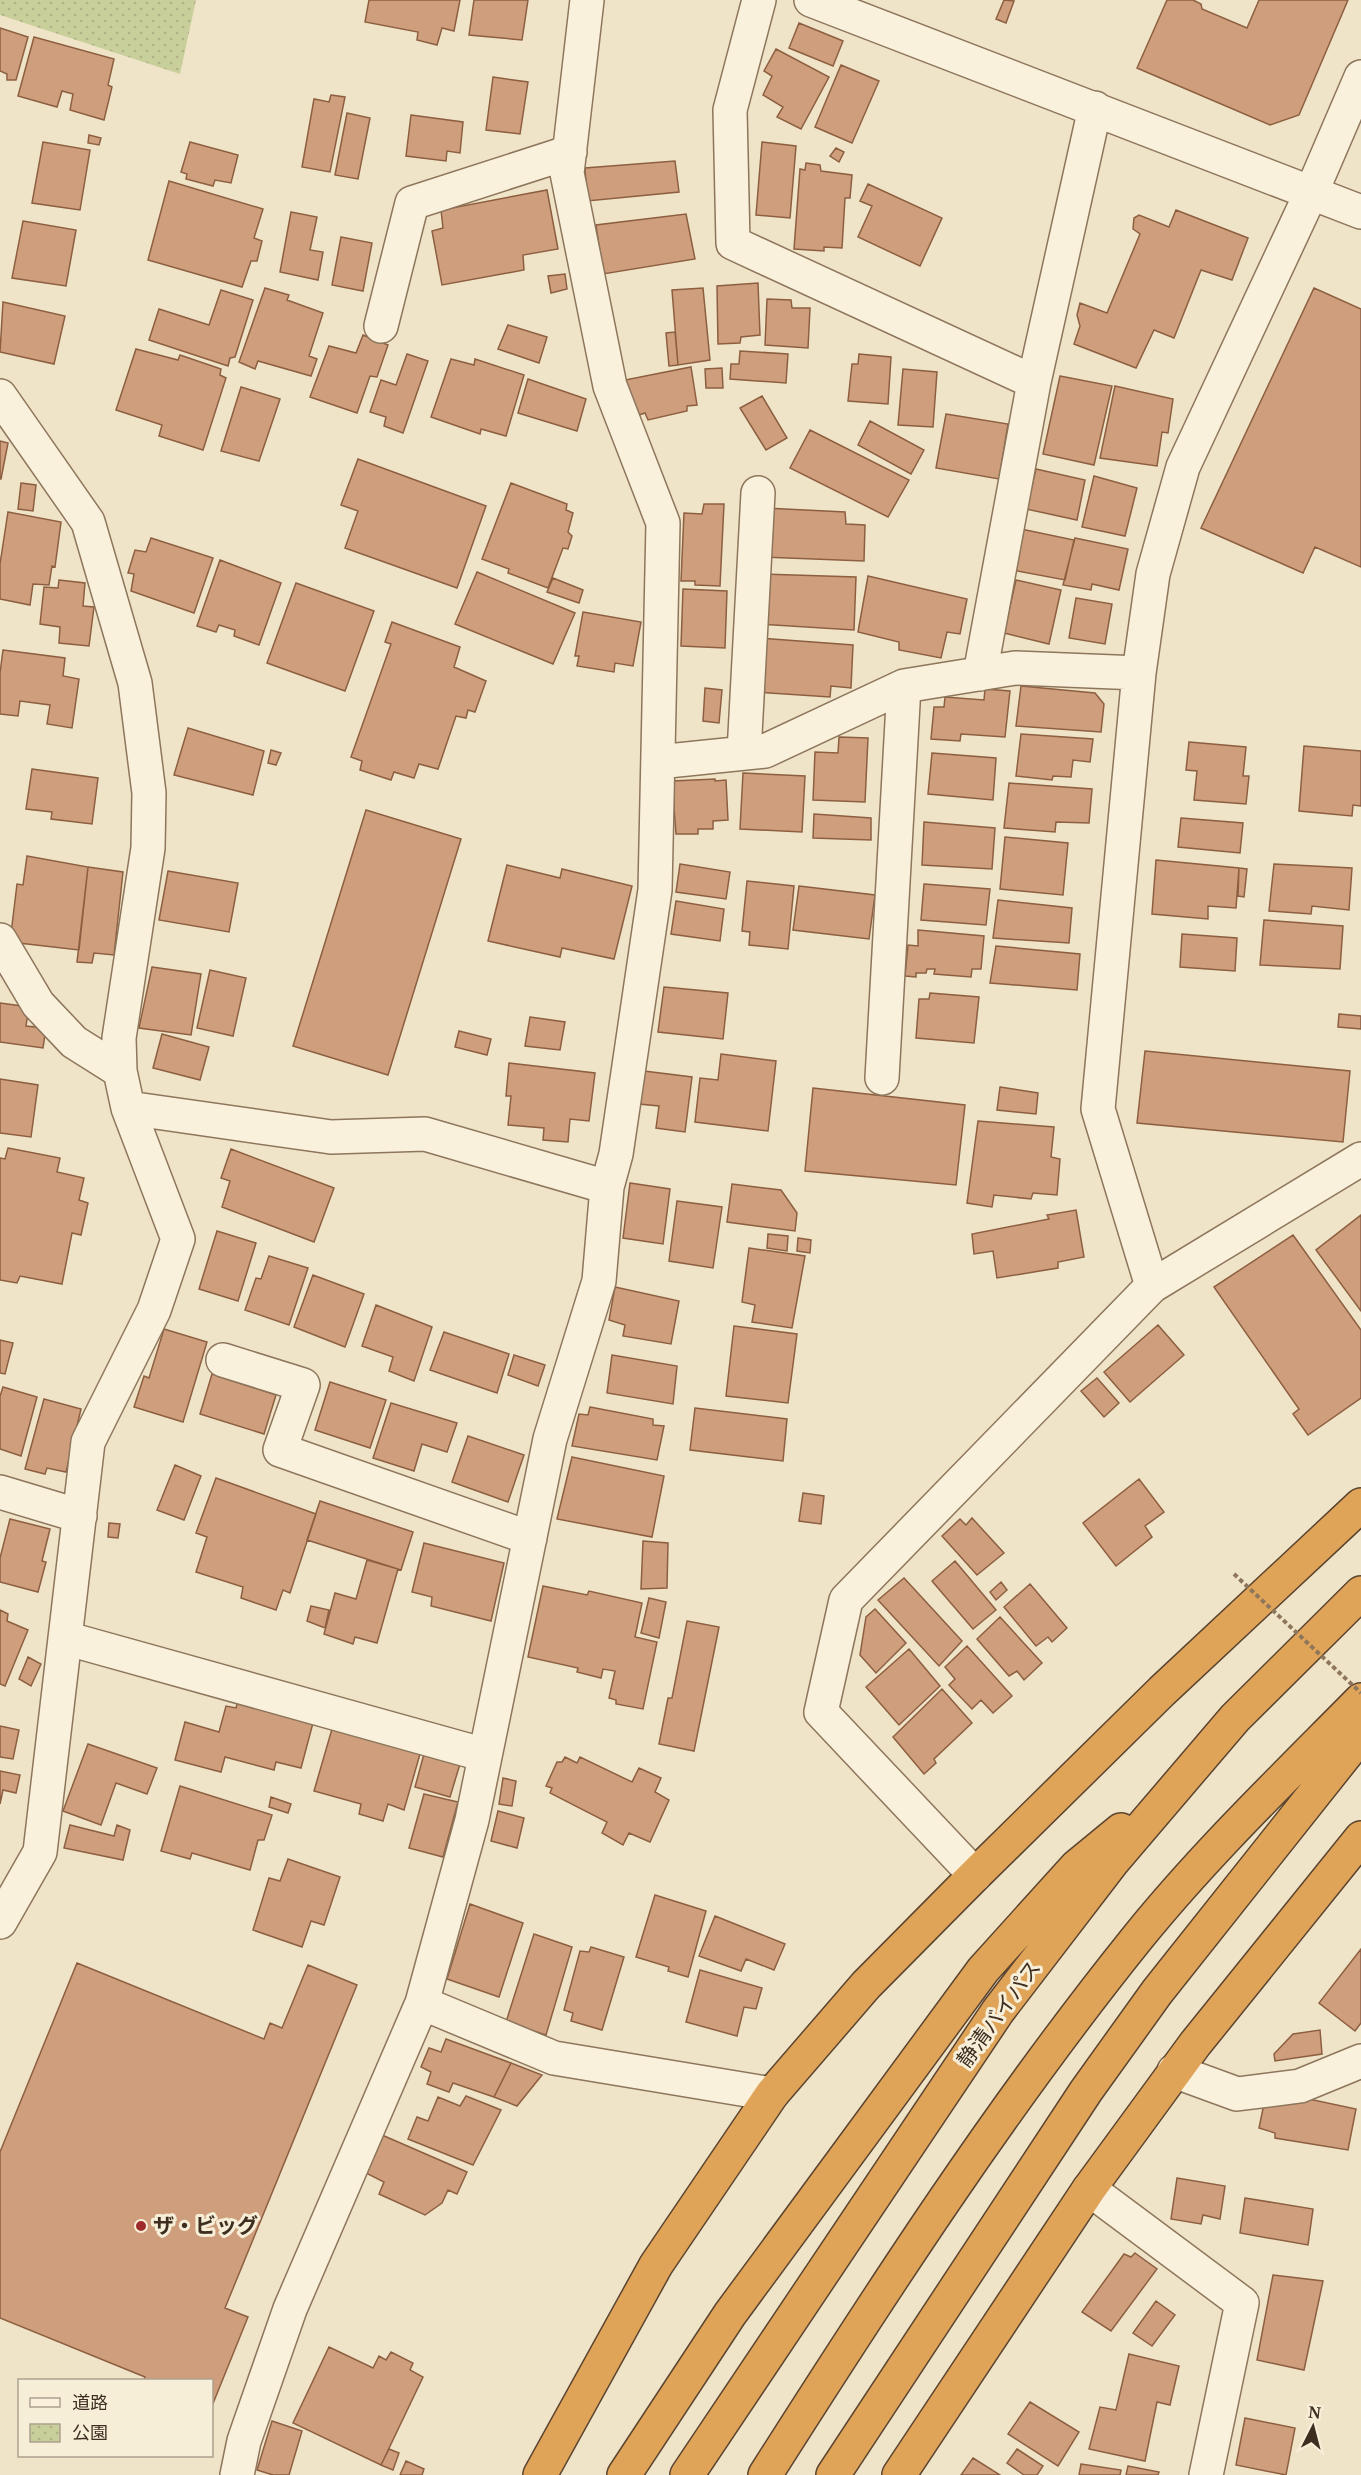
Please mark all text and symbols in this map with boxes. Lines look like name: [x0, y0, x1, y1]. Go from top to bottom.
street label: 静清バイパス: [950, 1954, 1046, 2072]
place label: ザ・ビッグ: [153, 2211, 258, 2239]
marker: ザ・ビッグ: [134, 2219, 148, 2233]
legend: [18, 2379, 213, 2457]
text: 道路: [72, 2390, 108, 2414]
north arrow: [1283, 2397, 1343, 2457]
text: N: [1307, 2400, 1322, 2424]
text: 公園: [72, 2420, 108, 2444]

